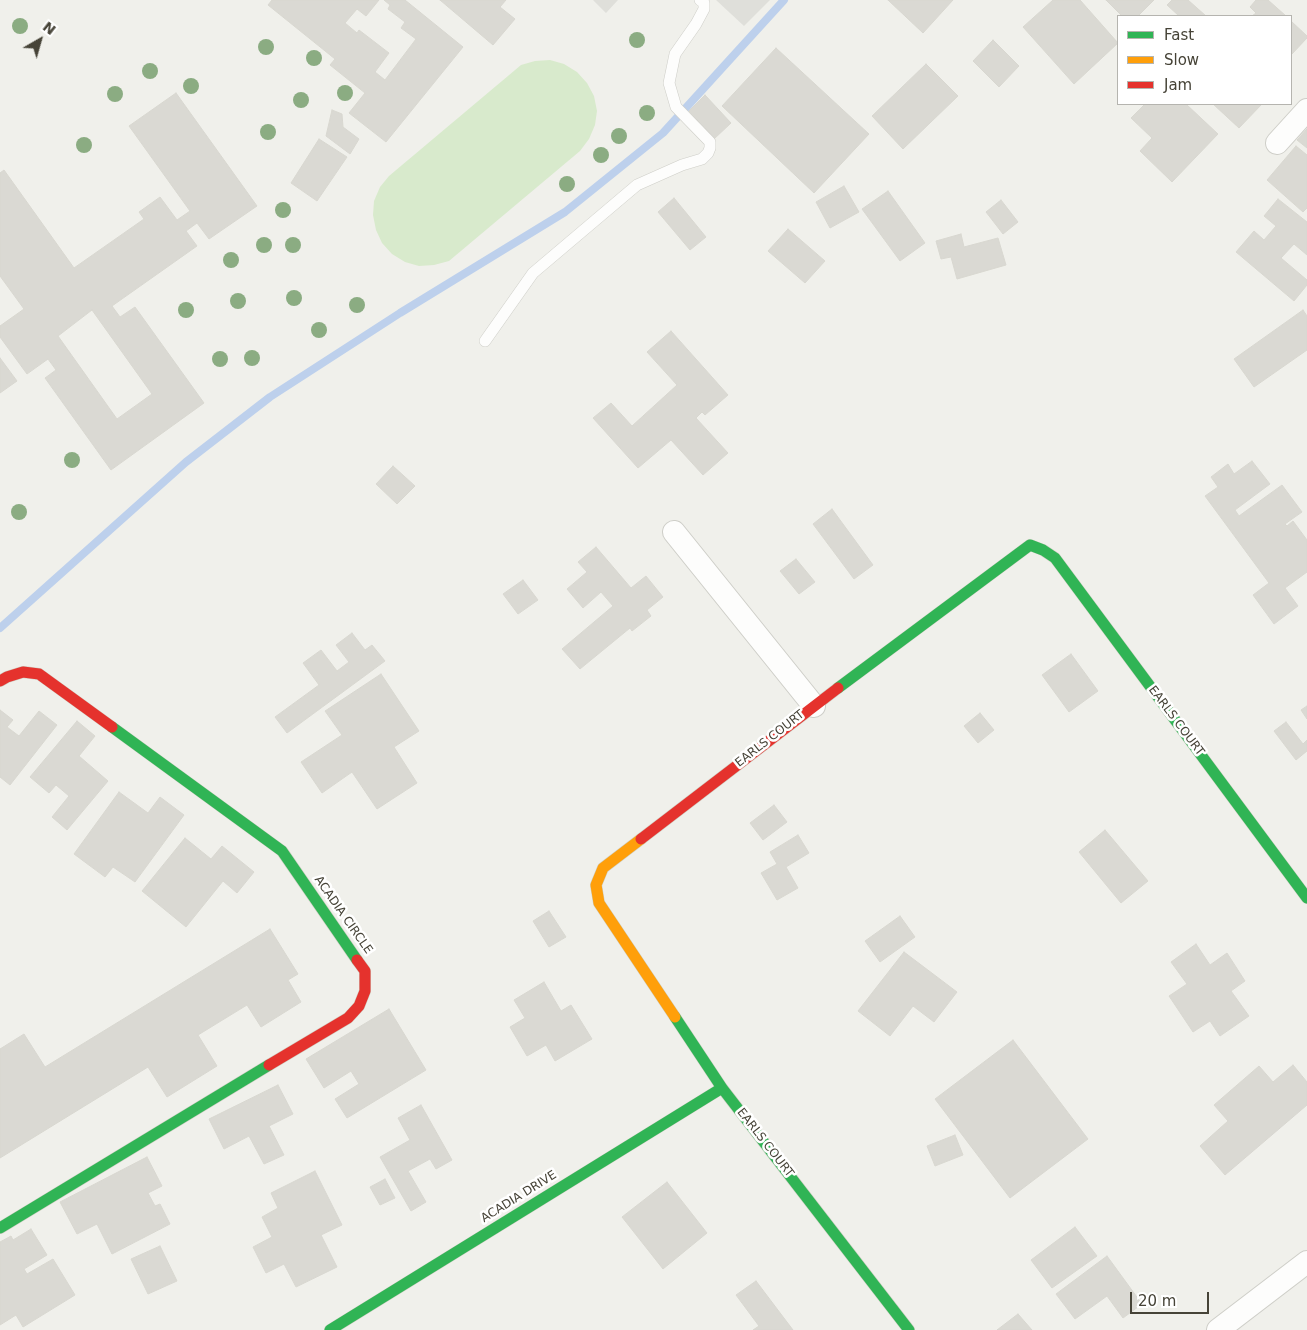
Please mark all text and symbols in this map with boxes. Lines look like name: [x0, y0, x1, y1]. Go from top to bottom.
north arrow: [15, 15, 65, 65]
legend: [1117, 15, 1292, 105]
text: N: [40, 18, 59, 38]
text: Fast: [1164, 26, 1194, 44]
text: Slow: [1164, 51, 1199, 69]
text: Jam: [1164, 76, 1192, 94]
street label: EARLS COURT: [1145, 683, 1207, 759]
street label: EARLS COURT: [733, 708, 807, 770]
street label: ACADIA CIRCLE: [311, 873, 375, 957]
street label: EARLS COURT: [734, 1106, 796, 1180]
street label: ACADIA DRIVE: [479, 1168, 559, 1226]
scale bar: [1132, 1282, 1211, 1314]
text: 20 m: [1138, 1292, 1176, 1310]

